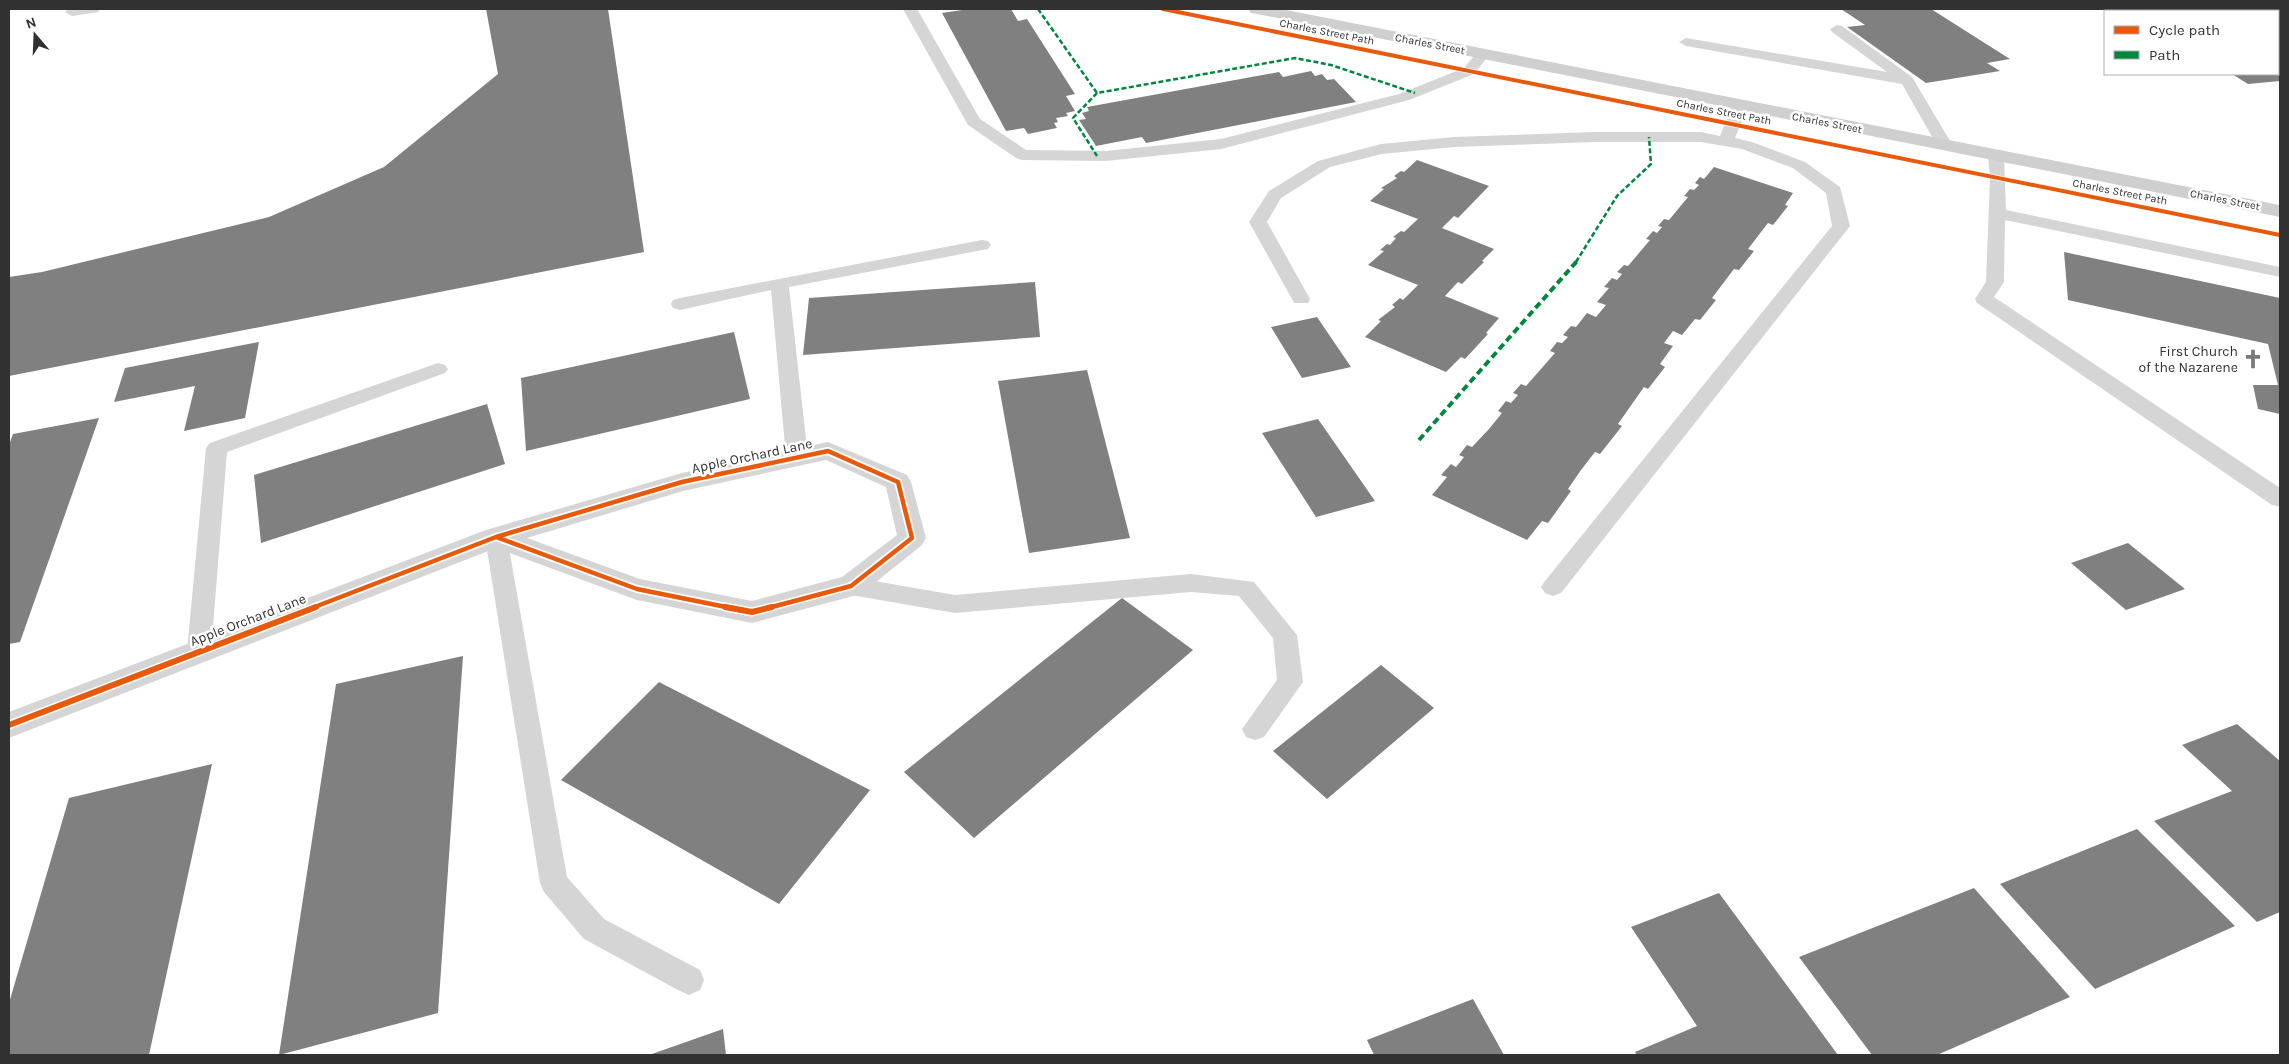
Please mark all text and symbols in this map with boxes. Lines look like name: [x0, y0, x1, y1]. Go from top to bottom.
north arrow: [10, 10, 60, 60]
legend: [2104, 10, 2279, 75]
text: N: [23, 14, 38, 33]
street label: Charles Street Path: [1279, 16, 1375, 48]
text: Cycle path: [2149, 21, 2220, 39]
street label: Charles Street: [1394, 31, 1466, 57]
text: Path: [2149, 46, 2180, 64]
street label: Charles Street Path: [1676, 96, 1772, 128]
street label: Charles Street: [1791, 110, 1863, 136]
street label: Charles Street Path: [2072, 176, 2168, 208]
street label: Charles Street: [2189, 187, 2261, 213]
place label: First Church of the Nazarene: [2138, 343, 2238, 376]
church icon: First Church of the Nazarene: [2242, 348, 2264, 370]
street label: Apple Orchard Lane: [690, 435, 814, 477]
street label: Apple Orchard Lane: [188, 590, 308, 650]

